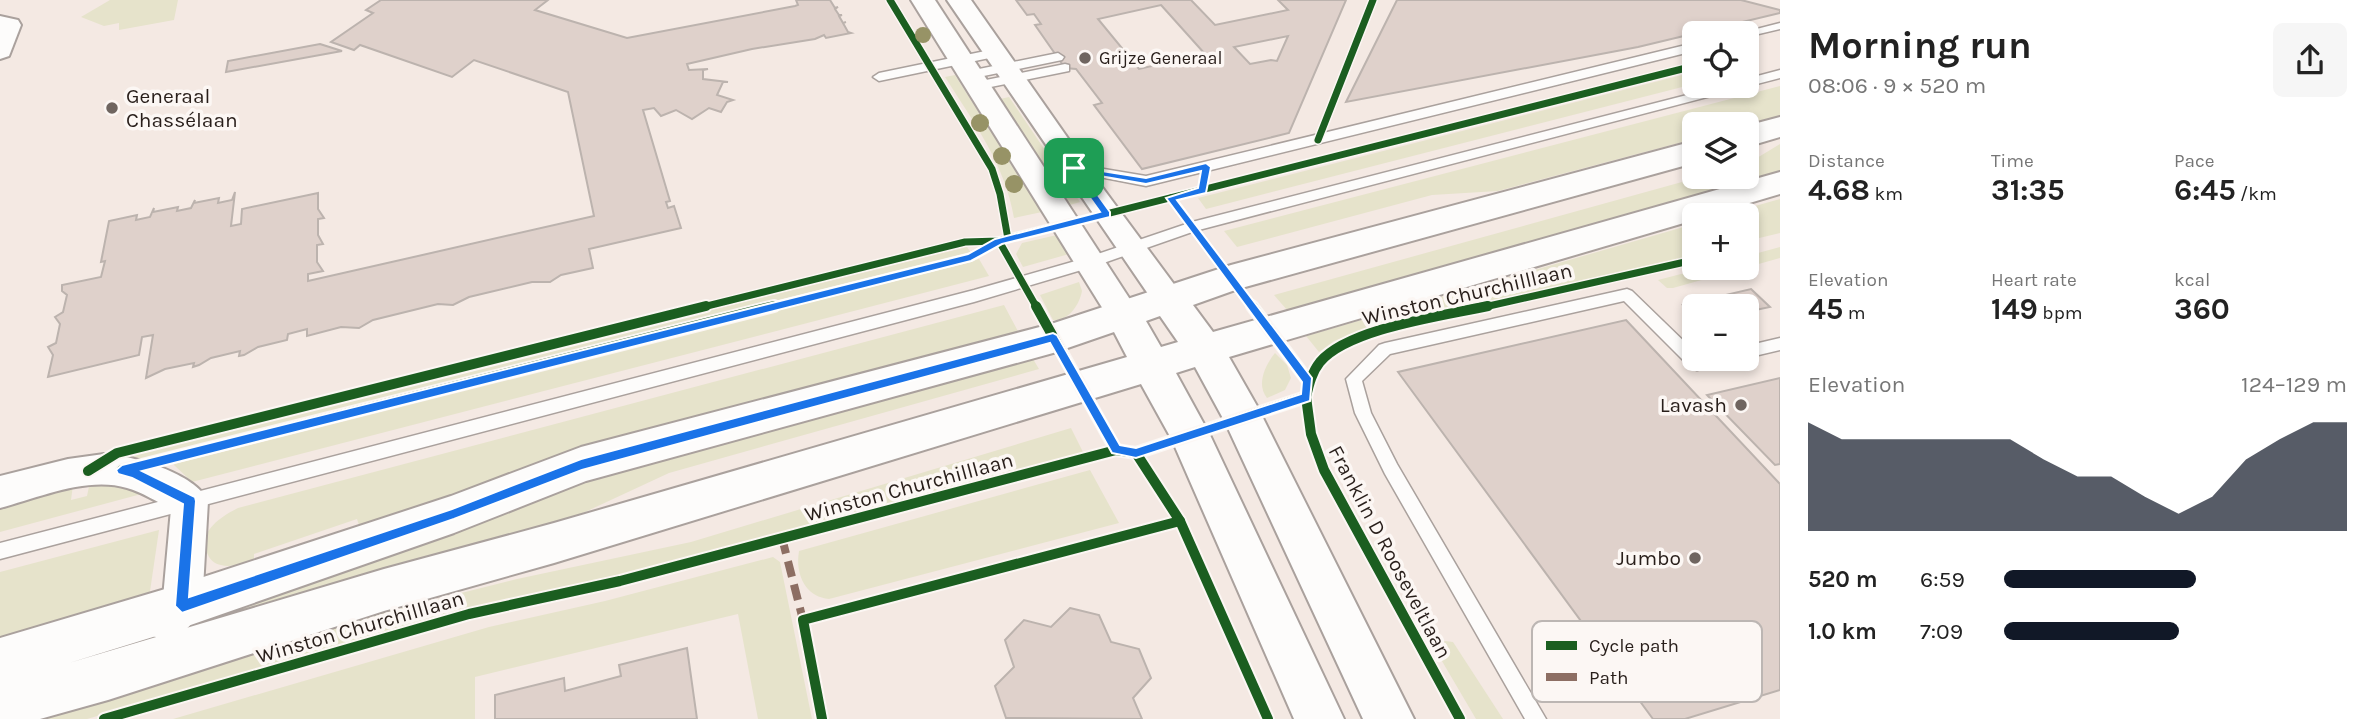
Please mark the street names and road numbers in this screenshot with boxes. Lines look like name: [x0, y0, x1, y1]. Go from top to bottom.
street label: Winston Churchilllaan: [1360, 258, 1574, 330]
street label: Franklin D Rooseveltlaan: [1324, 441, 1456, 663]
street label: Winston Churchilllaan: [802, 448, 1016, 526]
street label: Winston Churchilllaan: [253, 586, 467, 668]

